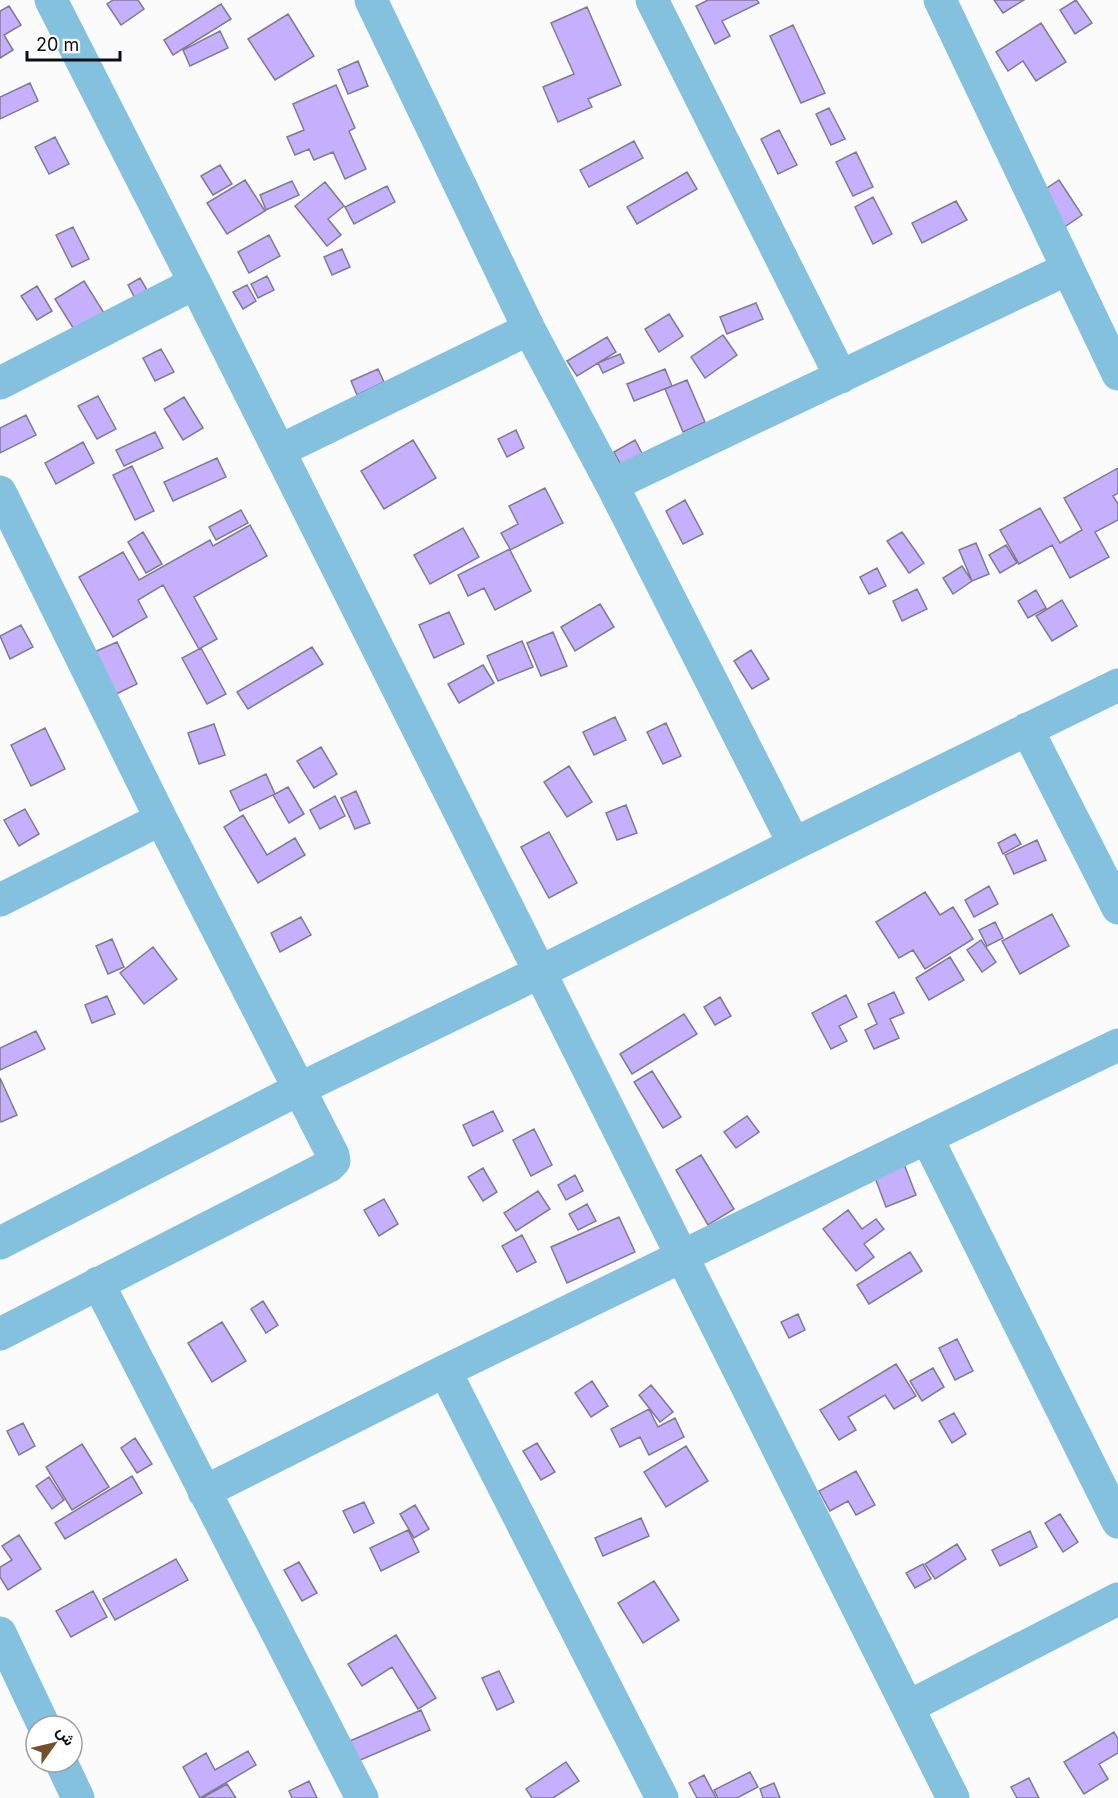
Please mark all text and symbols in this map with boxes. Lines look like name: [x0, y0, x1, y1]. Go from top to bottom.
scale bar: [27, 24, 120, 62]
text: 20 m: [36, 34, 79, 55]
north arrow: [24, 1714, 84, 1774]
text: ش: [53, 1722, 80, 1749]

